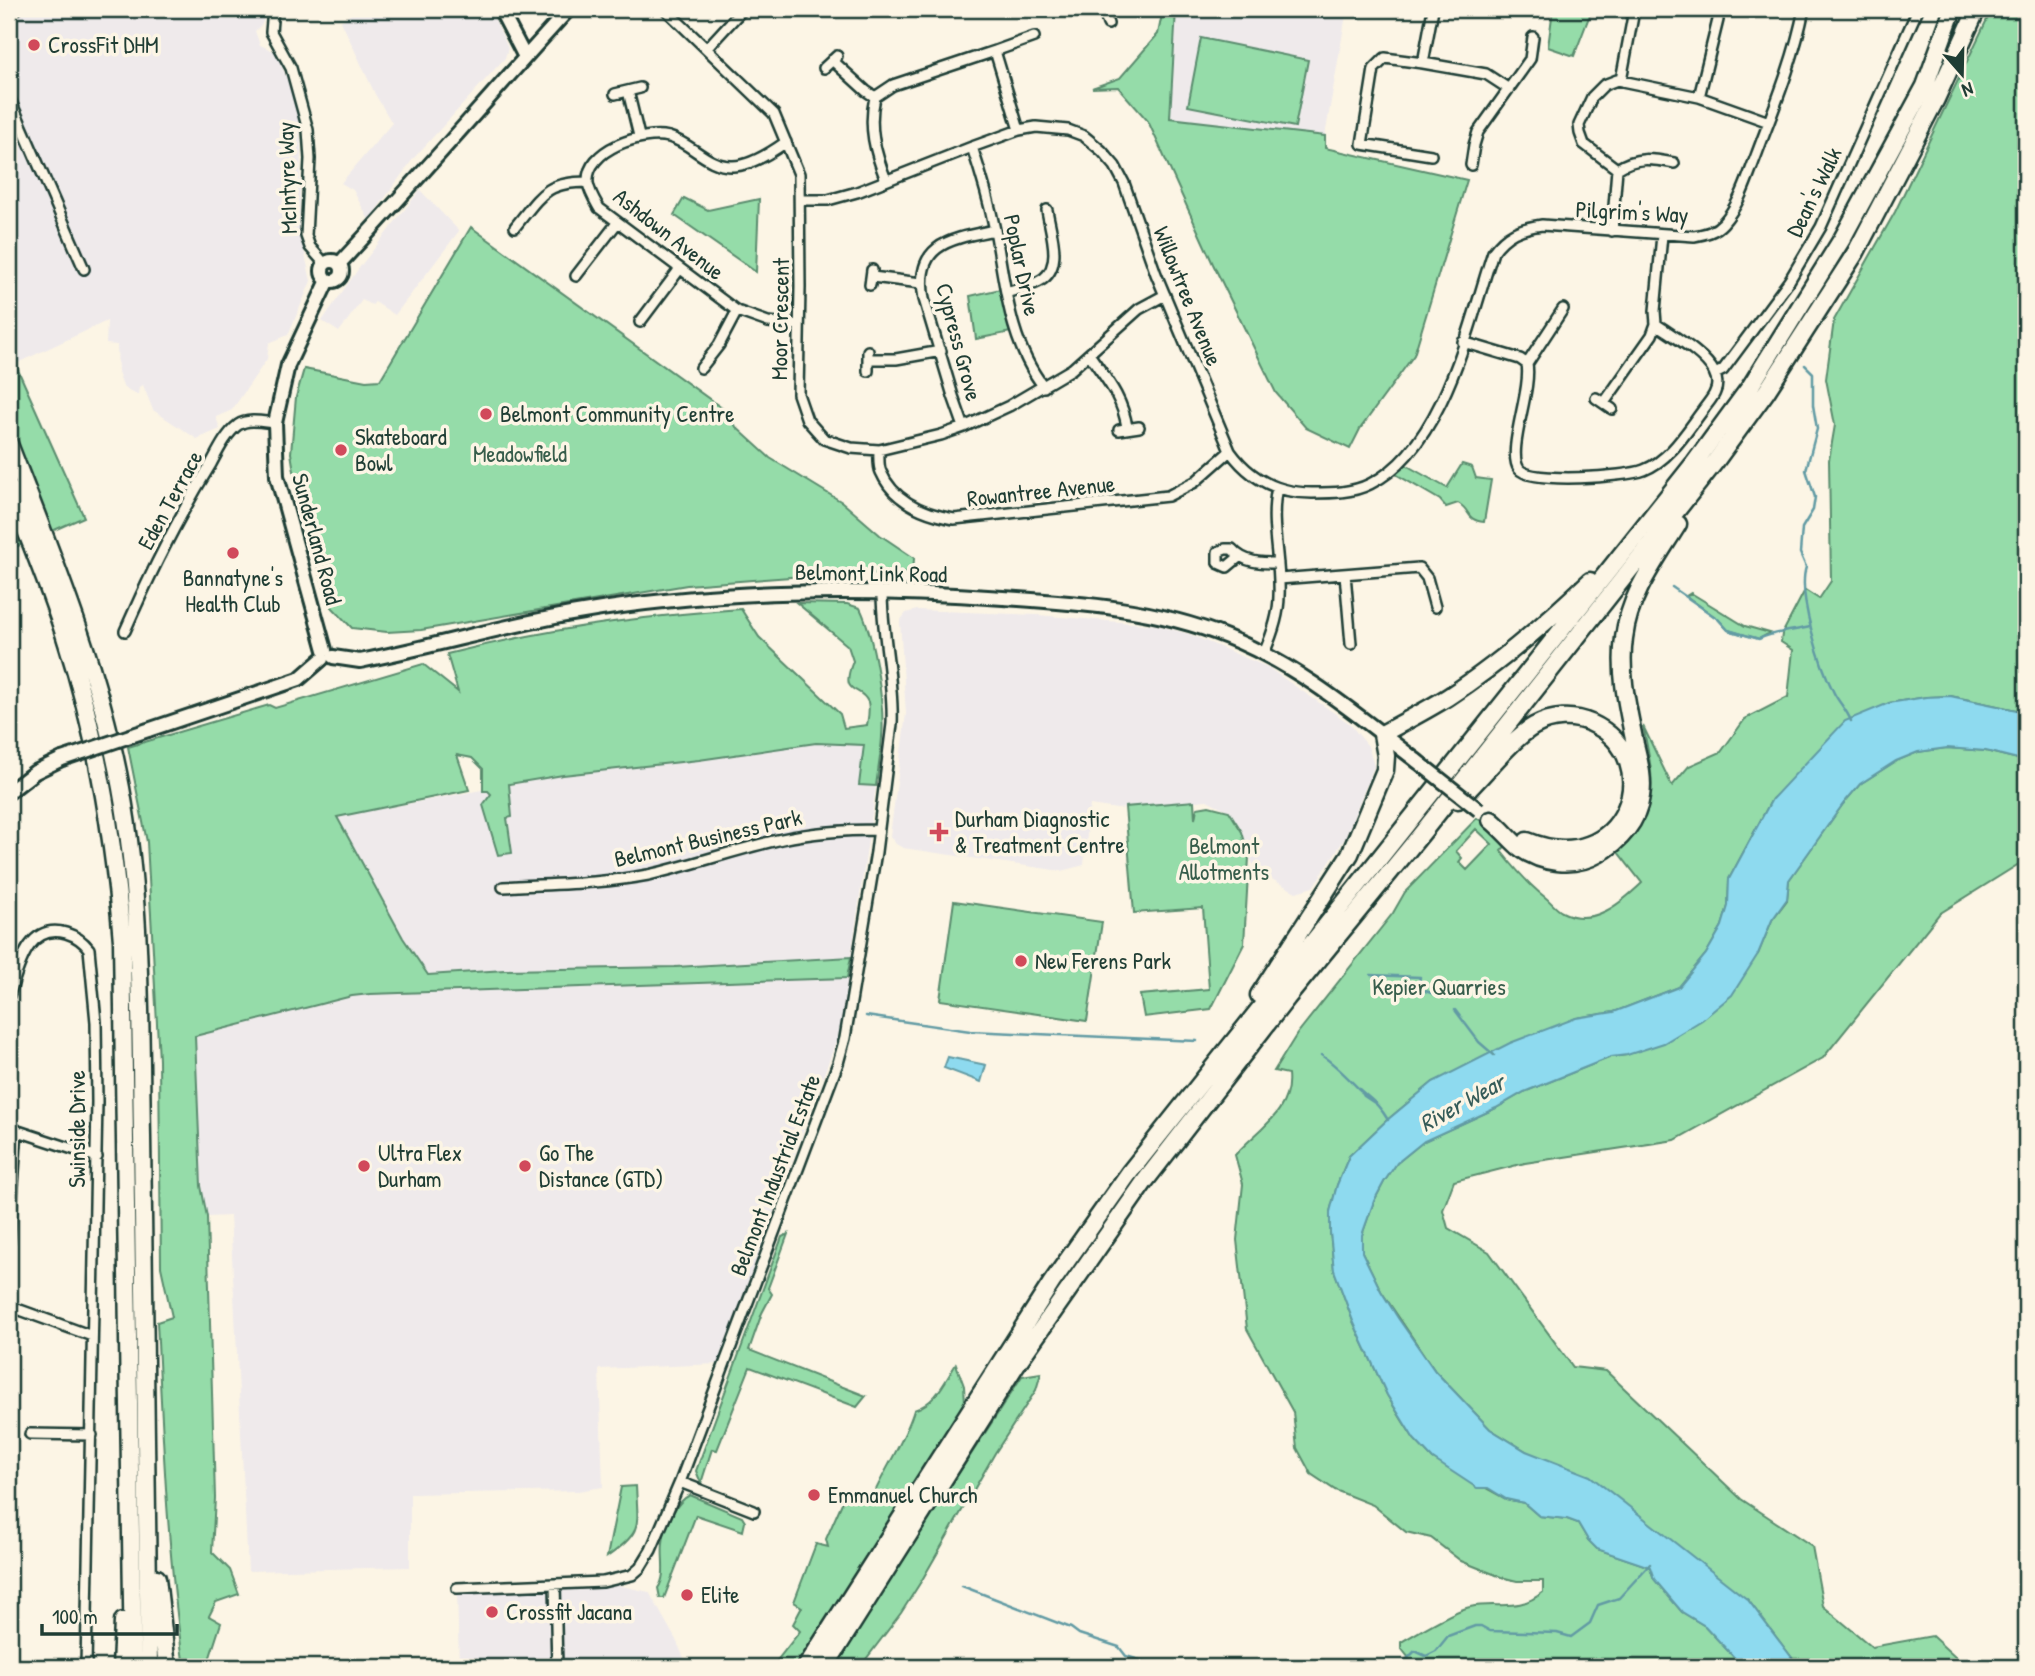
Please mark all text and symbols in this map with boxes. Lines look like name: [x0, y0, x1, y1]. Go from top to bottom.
place label: CrossFit DHM: [48, 29, 159, 60]
marker: CrossFit DHM: [26, 37, 42, 53]
north arrow: [1926, 38, 1996, 108]
text: N: [1959, 76, 1977, 104]
street label: McIntyre Way: [269, 121, 304, 235]
street label: Dean's Walk: [1779, 141, 1849, 242]
street label: Ashdown Avenue: [607, 181, 731, 287]
street label: Pilgrim's Way: [1575, 193, 1690, 230]
street label: Poplar Drive: [997, 211, 1048, 318]
street label: Willowtree Avenue: [1146, 221, 1231, 370]
street label: Moor Crescent: [763, 257, 796, 380]
street label: Cypress Grove: [929, 280, 990, 404]
place label: Belmont Community Centre: [500, 398, 734, 429]
marker: Belmont Community Centre: [478, 406, 494, 422]
place label: Skateboard Bowl: [355, 421, 447, 478]
park label: Meadowfield: [473, 438, 567, 469]
marker: Skateboard Bowl: [333, 442, 349, 458]
street label: Eden Terrace: [130, 445, 209, 555]
street label: Rowantree Avenue: [965, 467, 1116, 514]
street label: Sunderland Road: [285, 470, 350, 608]
marker: Bannatyne's Health Club: [225, 545, 241, 561]
street label: Belmont Link Road: [795, 556, 947, 589]
place label: Bannatyne's Health Club: [183, 562, 283, 619]
street label: Belmont Business Park: [611, 801, 805, 874]
place label: Durham Diagnostic & Treatment Centre: [955, 803, 1125, 860]
marker: Durham Diagnostic & Treatment Centre: [929, 822, 949, 842]
park label: Belmont Allotments: [1179, 830, 1269, 887]
place label: New Ferens Park: [1035, 945, 1172, 976]
marker: New Ferens Park: [1013, 953, 1029, 969]
park label: Kepier Quarries: [1372, 971, 1506, 1002]
water label: River Wear: [1413, 1064, 1512, 1139]
street label: Swinside Drive: [61, 1070, 92, 1188]
street label: Belmont Industrial Estate: [722, 1070, 827, 1280]
place label: Ultra Flex Durham: [378, 1137, 462, 1194]
place label: Go The Distance (GTD): [539, 1137, 663, 1194]
marker: Ultra Flex Durham: [356, 1158, 372, 1174]
marker: Go The Distance (GTD): [517, 1158, 533, 1174]
place label: Emmanuel Church: [828, 1479, 978, 1510]
marker: Emmanuel Church: [806, 1487, 822, 1503]
place label: Elite: [701, 1579, 740, 1610]
marker: Elite: [679, 1587, 695, 1603]
scale bar: [42, 1592, 177, 1636]
place label: Crossfit Jacana: [506, 1596, 632, 1627]
text: 100 m: [52, 1602, 98, 1631]
marker: Crossfit Jacana: [484, 1604, 500, 1620]

